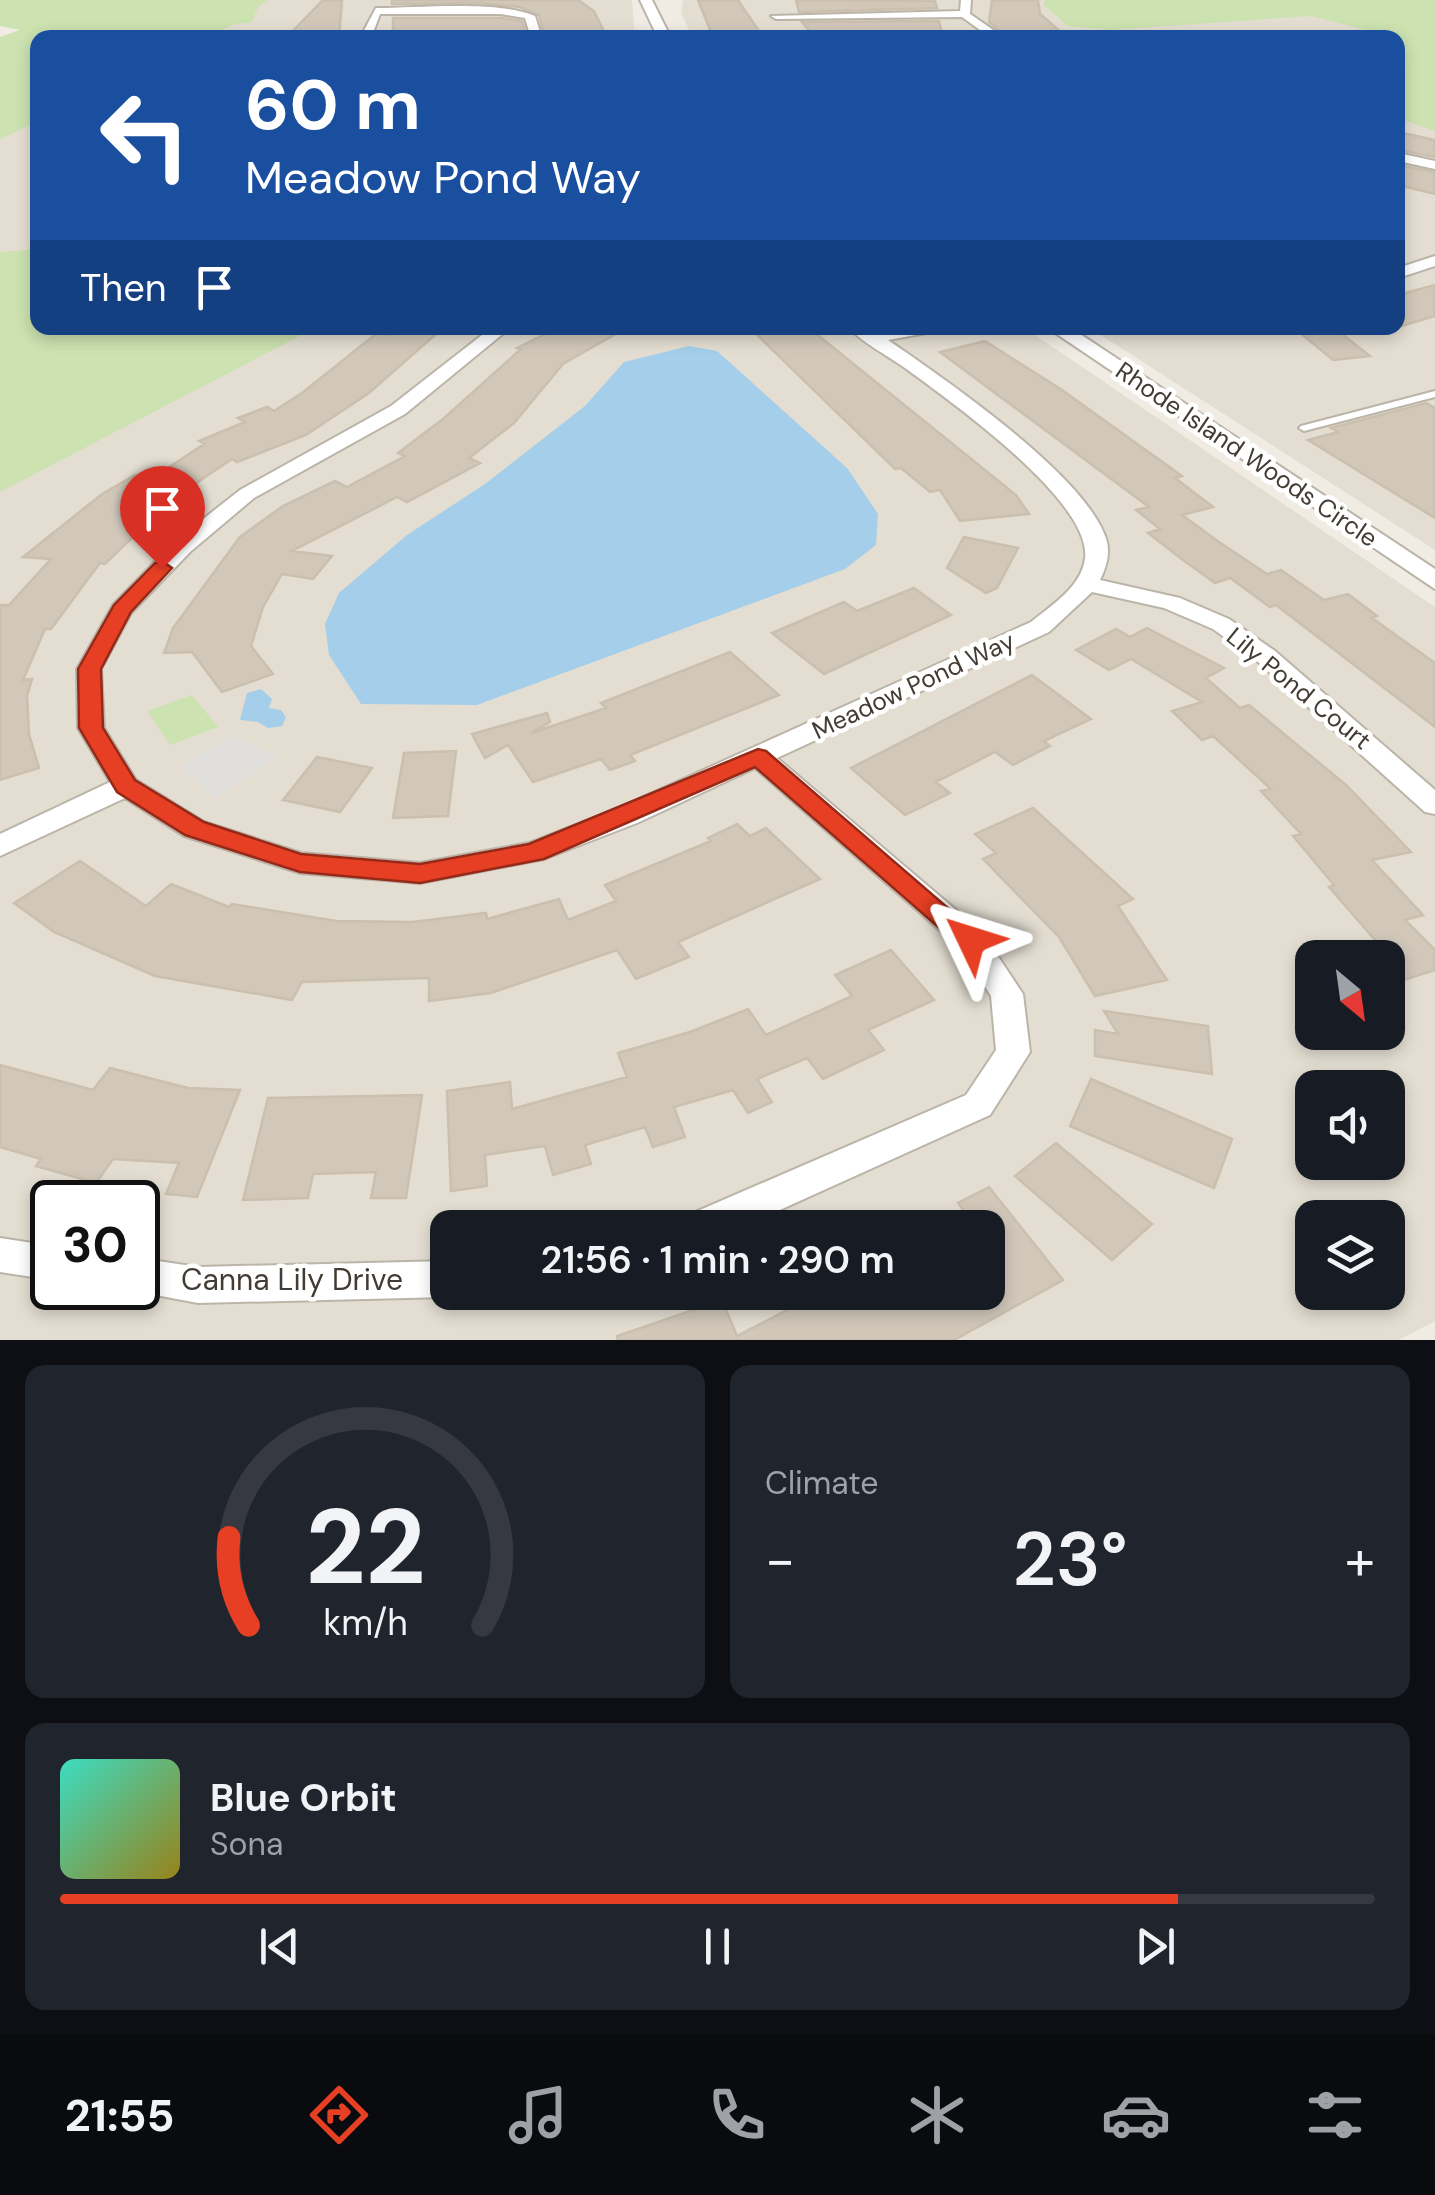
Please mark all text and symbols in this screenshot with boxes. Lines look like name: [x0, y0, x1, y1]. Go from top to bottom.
text: 60 m: [245, 60, 421, 151]
icon: left: [80, 70, 210, 200]
text: Meadow Pond Way: [245, 148, 641, 207]
icon: arrive: [187, 260, 242, 315]
text: Then: [80, 263, 167, 313]
street label: Rhode Island Woods Circle: [1109, 354, 1384, 555]
pin: [120, 466, 205, 569]
icon: arrive: [135, 481, 190, 536]
street label: Lily Pond Court: [1220, 620, 1378, 757]
street label: Meadow Pond Way: [807, 624, 1020, 747]
position arrow: [919, 888, 1023, 992]
north arrow: [1295, 940, 1405, 1050]
map controls: [1295, 940, 1405, 1310]
button: sound: [1295, 1070, 1405, 1180]
speed limit sign: 30: [30, 1180, 160, 1310]
button: layers: [1295, 1200, 1405, 1310]
text: 21:56 · 1 min · 290 m: [540, 1235, 895, 1285]
street label: Canna Lily Drive: [181, 1260, 403, 1299]
text: Climate: [765, 1462, 879, 1504]
text: 22: [305, 1480, 425, 1615]
text: 23°: [1013, 1511, 1127, 1608]
text: −: [765, 1524, 795, 1596]
text: +: [1345, 1524, 1375, 1596]
text: km/h: [323, 1600, 407, 1646]
text: Blue Orbit: [210, 1773, 397, 1823]
text: Sona: [210, 1823, 283, 1865]
icon: previous: [252, 1919, 307, 1974]
icon: pause: [690, 1919, 745, 1974]
icon: next: [1128, 1919, 1183, 1974]
icon: directions: [304, 2080, 374, 2150]
icon: music: [503, 2080, 573, 2150]
icon: phone: [702, 2080, 772, 2150]
icon: climate: [902, 2080, 972, 2150]
icon: car: [1101, 2080, 1171, 2150]
icon: filters: [1300, 2080, 1370, 2150]
text: 21:55: [65, 2086, 174, 2145]

